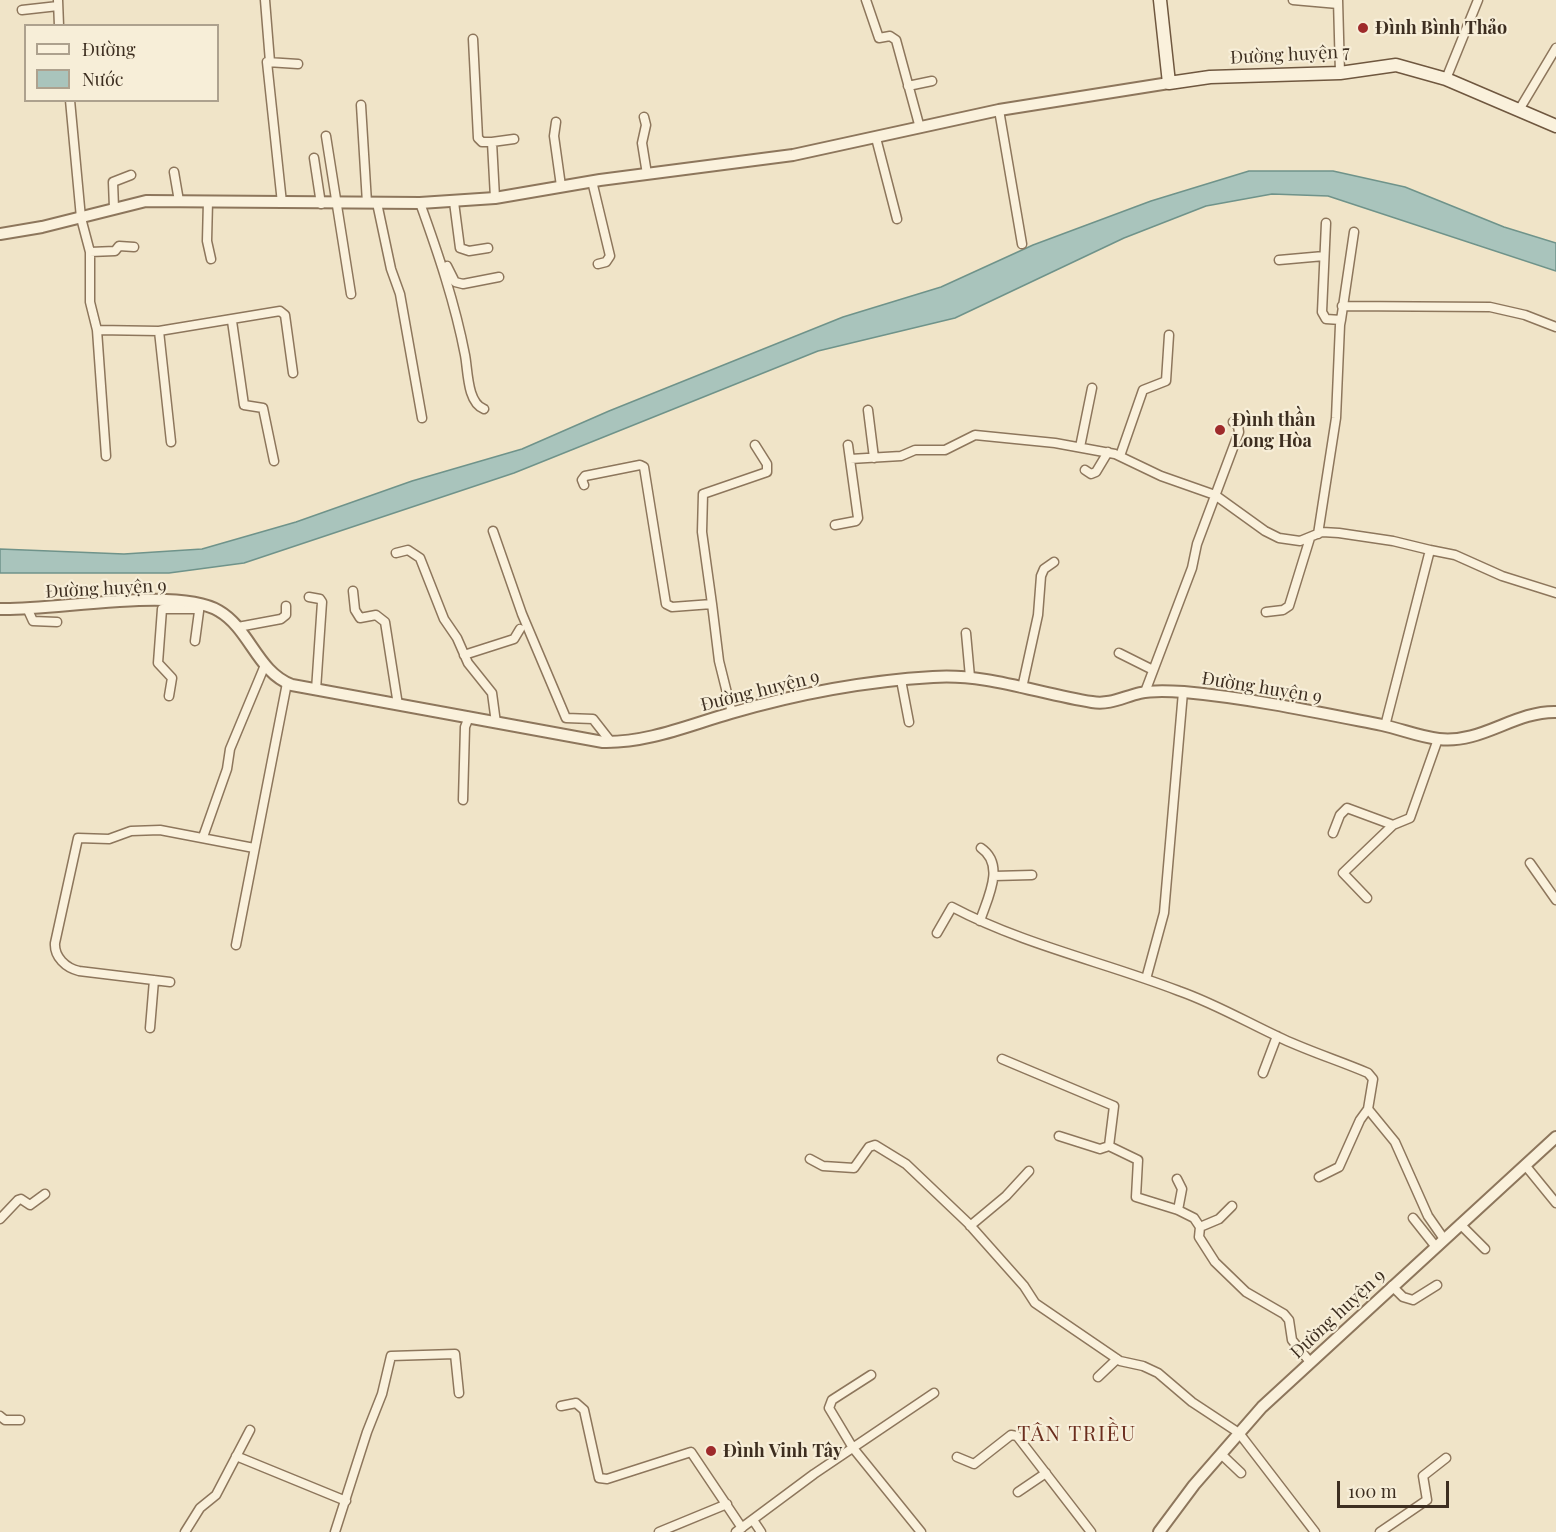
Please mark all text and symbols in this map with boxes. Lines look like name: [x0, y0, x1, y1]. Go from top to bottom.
place label: Đình Bình Thảo: [1375, 17, 1507, 39]
marker: Đình Bình Thảo: [1356, 21, 1370, 35]
legend: [24, 24, 219, 102]
text: Đường: [82, 37, 135, 61]
street label: Đường huyện 7: [1230, 41, 1350, 69]
text: Nước: [82, 67, 124, 91]
place label: Đình thần Long Hòa: [1232, 409, 1315, 452]
marker: Đình thần Long Hòa: [1213, 423, 1227, 437]
street label: Đường huyện 9: [45, 575, 167, 603]
street label: Đường huyện 9: [698, 666, 822, 716]
street label: Đường huyện 9: [1200, 668, 1324, 708]
street label: Đường huyện 9: [1286, 1265, 1390, 1363]
district label: TÂN TRIỀU: [1017, 1421, 1137, 1447]
place label: Đình Vinh Tây: [723, 1440, 842, 1462]
marker: Đình Vinh Tây: [704, 1444, 718, 1458]
scale bar: [1340, 1469, 1452, 1507]
text: 100 m: [1348, 1479, 1397, 1503]

